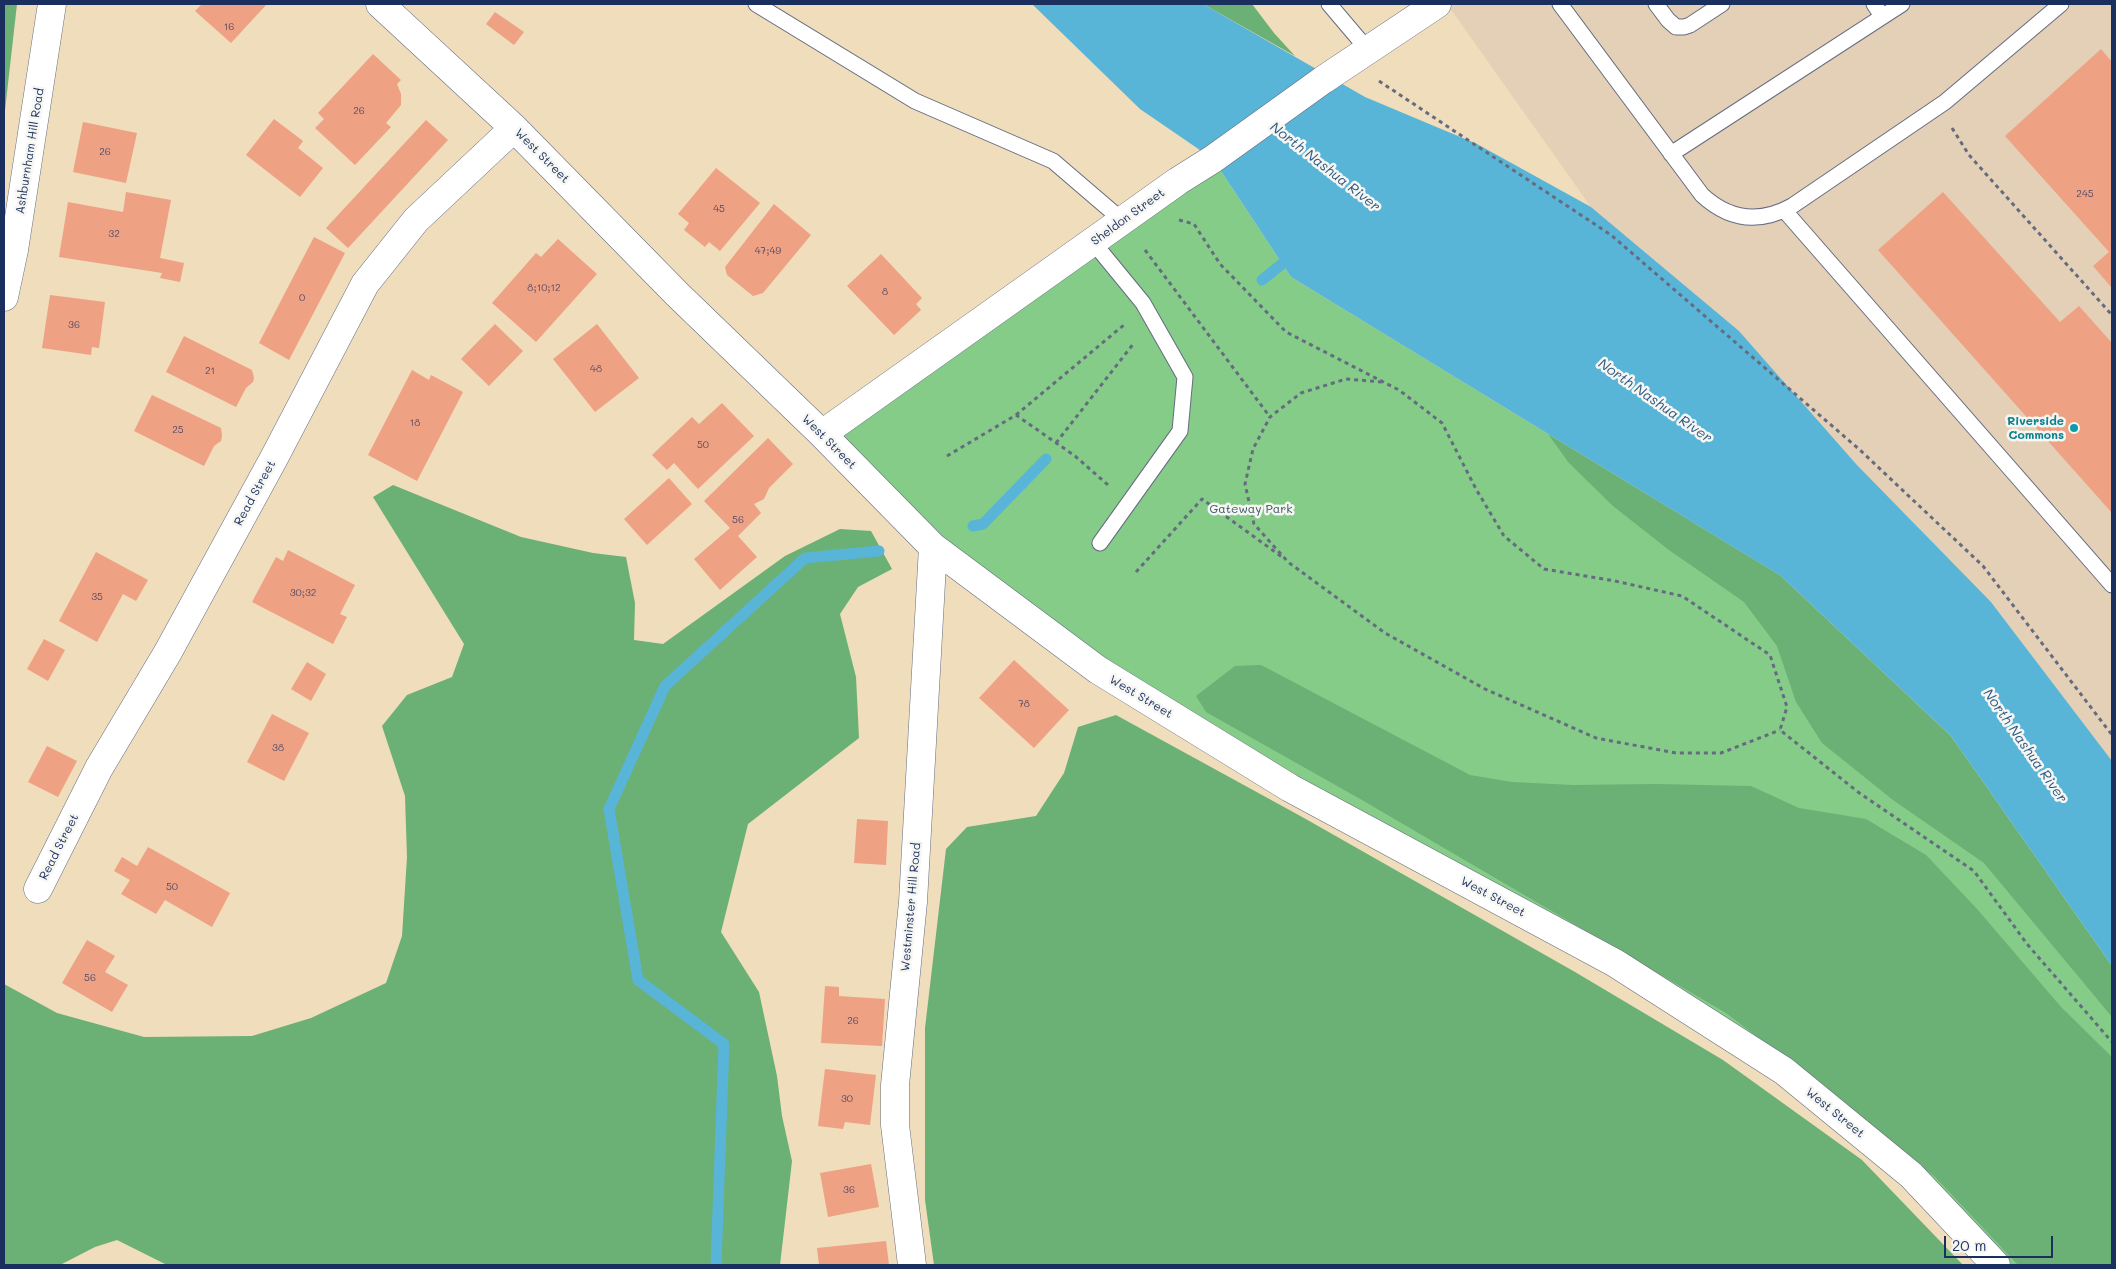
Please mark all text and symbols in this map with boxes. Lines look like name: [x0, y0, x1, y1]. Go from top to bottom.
house number: 16: [224, 21, 234, 33]
street label: Ashburnham Hill Road: [13, 87, 47, 215]
house number: 26: [353, 105, 365, 117]
water label: North Nashua River: [1267, 119, 1383, 215]
street label: West Street: [512, 126, 572, 186]
house number: 26: [99, 146, 111, 158]
street label: Sheldon Street: [1088, 185, 1168, 249]
house number: 245: [2076, 188, 2094, 200]
house number: 45: [713, 203, 725, 215]
house number: 32: [108, 228, 120, 240]
house number: 47;49: [755, 245, 781, 257]
house number: 8;10;12: [527, 282, 561, 294]
house number: 8: [882, 286, 888, 298]
house number: 0: [299, 292, 305, 304]
house number: 36: [68, 319, 80, 331]
water label: North Nashua River: [1595, 355, 1715, 447]
house number: 48: [590, 363, 602, 375]
house number: 21: [205, 365, 215, 377]
street label: West Street: [799, 412, 859, 472]
place label: Riverside Commons: [2007, 414, 2064, 442]
house number: 18: [410, 417, 420, 429]
marker: Riverside Commons: [2068, 422, 2080, 434]
house number: 25: [172, 424, 184, 436]
house number: 50: [697, 439, 709, 451]
street label: Read Street: [231, 458, 279, 528]
park label: Gateway Park: [1209, 502, 1293, 516]
house number: 56: [732, 514, 744, 526]
house number: 30;32: [290, 587, 316, 599]
house number: 35: [91, 591, 103, 603]
street label: West Street: [1107, 673, 1175, 721]
water label: North Nashua River: [1979, 686, 2071, 806]
house number: 78: [1018, 698, 1030, 710]
house number: 38: [272, 742, 284, 754]
street label: Read Street: [36, 812, 82, 882]
street label: Westminster Hill Road: [898, 842, 924, 972]
street label: West Street: [1458, 874, 1528, 920]
house number: 50: [166, 881, 178, 893]
house number: 56: [84, 972, 96, 984]
house number: 26: [847, 1015, 859, 1027]
street label: West Street: [1803, 1085, 1867, 1141]
house number: 30: [841, 1093, 853, 1105]
house number: 36: [843, 1184, 855, 1196]
scale bar: [1946, 1226, 2055, 1258]
text: 20 m: [1952, 1235, 1986, 1255]

